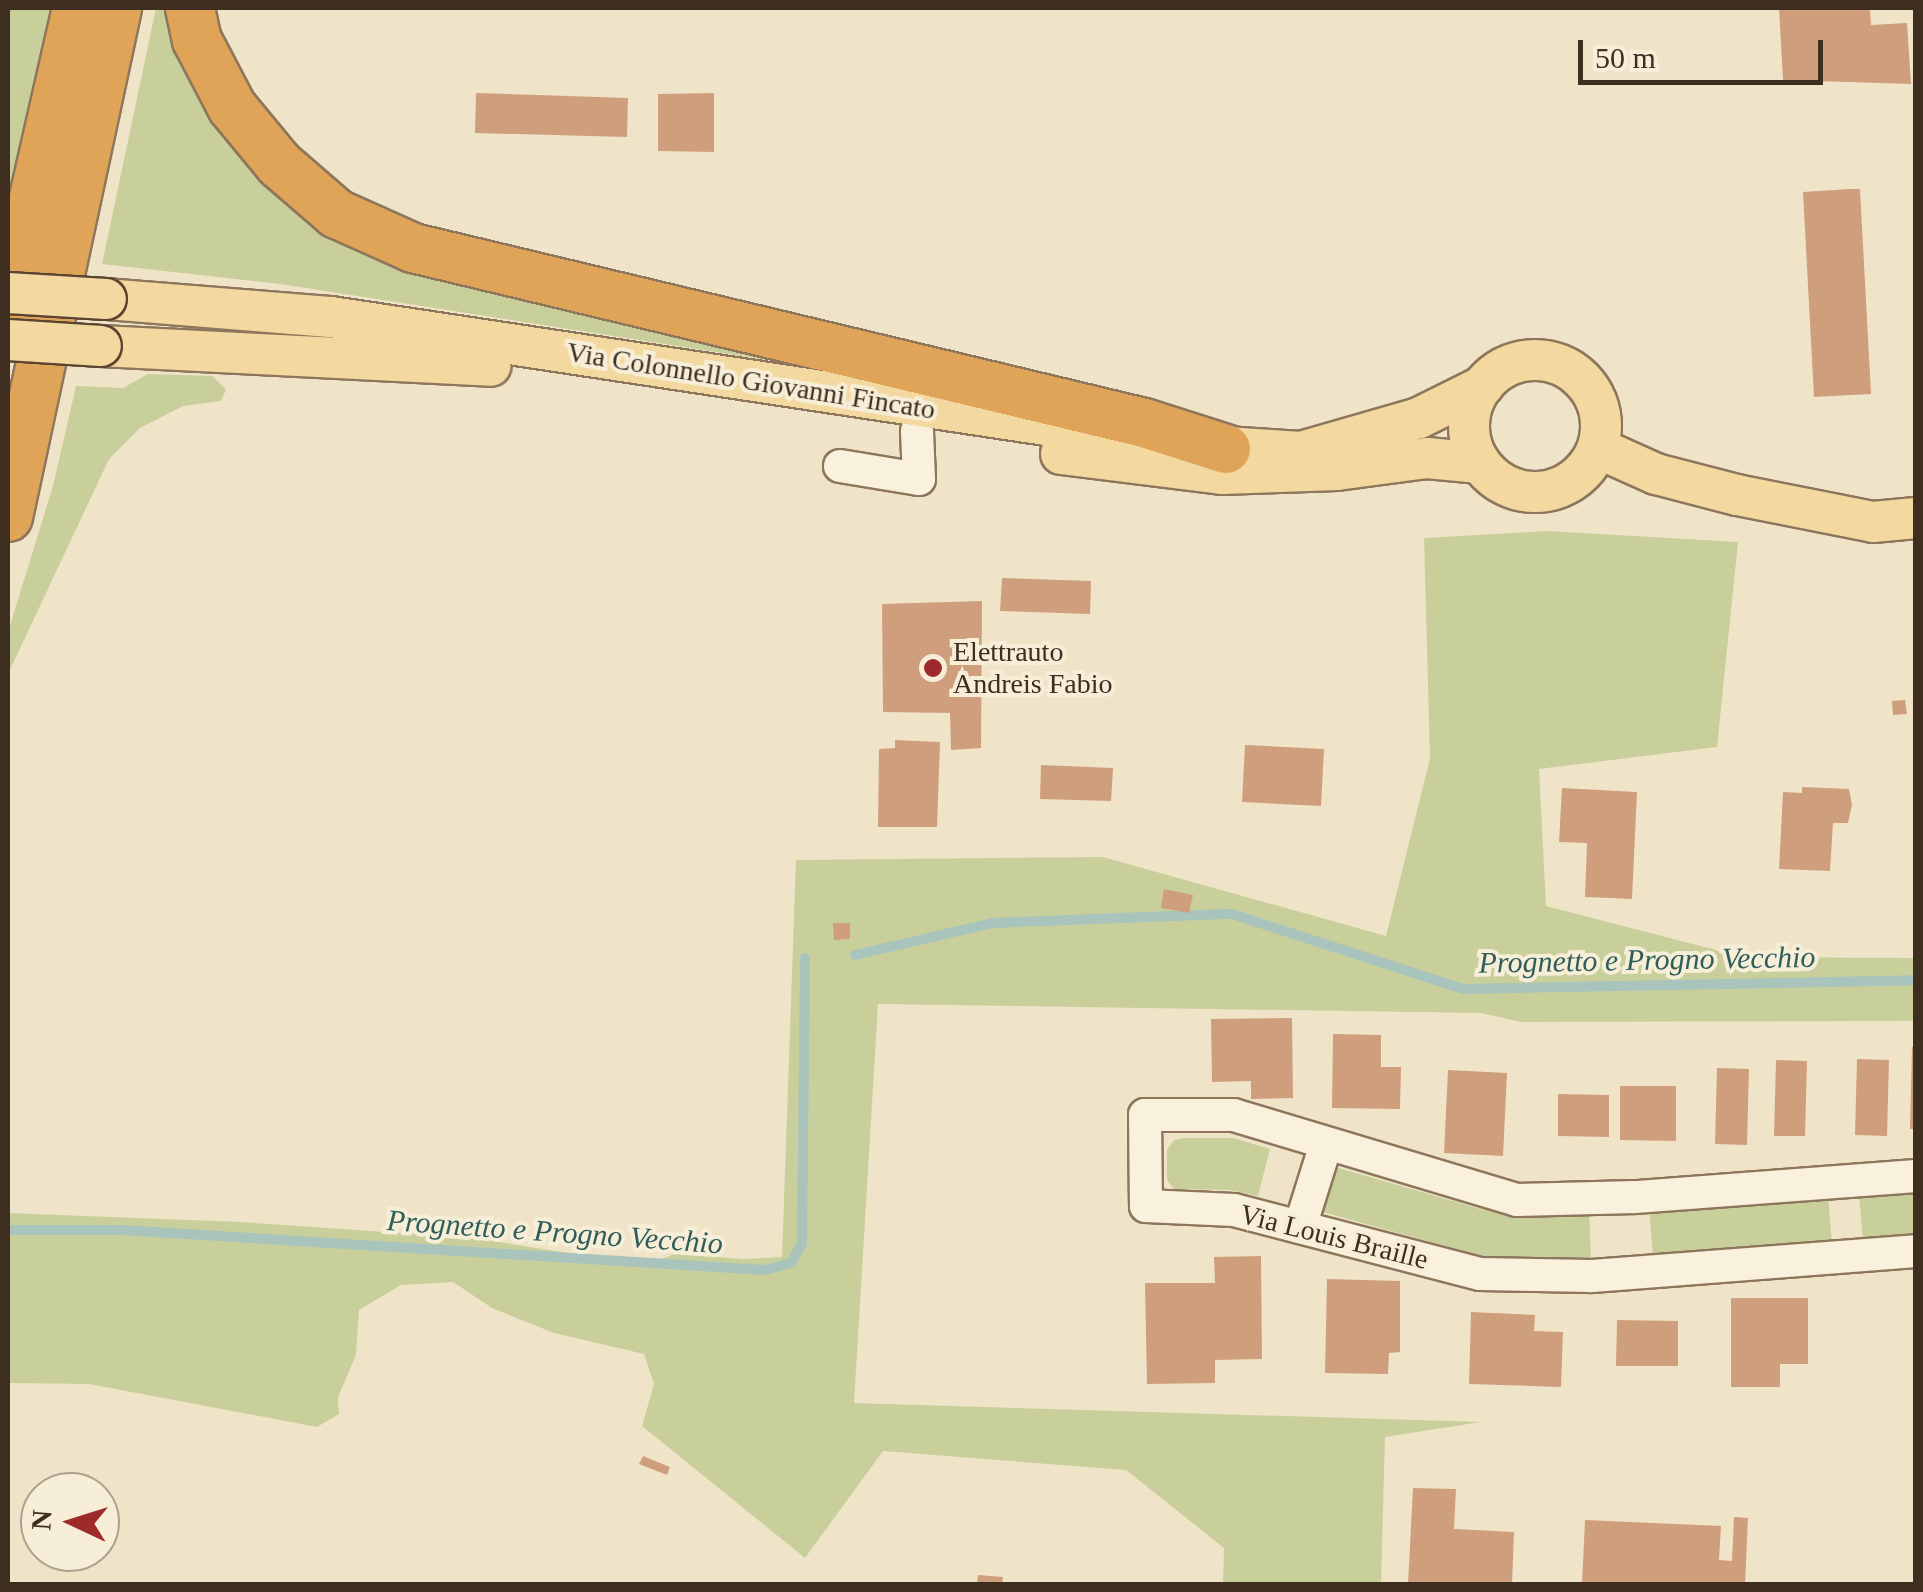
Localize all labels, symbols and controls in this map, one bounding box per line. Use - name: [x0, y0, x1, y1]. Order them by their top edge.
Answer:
- scale bar: [1583, 20, 1828, 82]
- text: 50 m: [1595, 41, 1656, 74]
- street label: Via Colonnello Giovanni Fincato: [564, 335, 938, 427]
- place label: Elettrauto Andreis Fabio: [953, 635, 1112, 701]
- marker: Elettrauto Andreis Fabio: [922, 657, 944, 679]
- water label: Prognetto e Progno Vecchio: [1478, 939, 1816, 981]
- street label: Via Louis Braille: [1236, 1197, 1432, 1277]
- water label: Prognetto e Progno Vecchio: [386, 1202, 724, 1262]
- north arrow: [20, 1472, 120, 1572]
- text: N: [25, 1509, 58, 1531]

